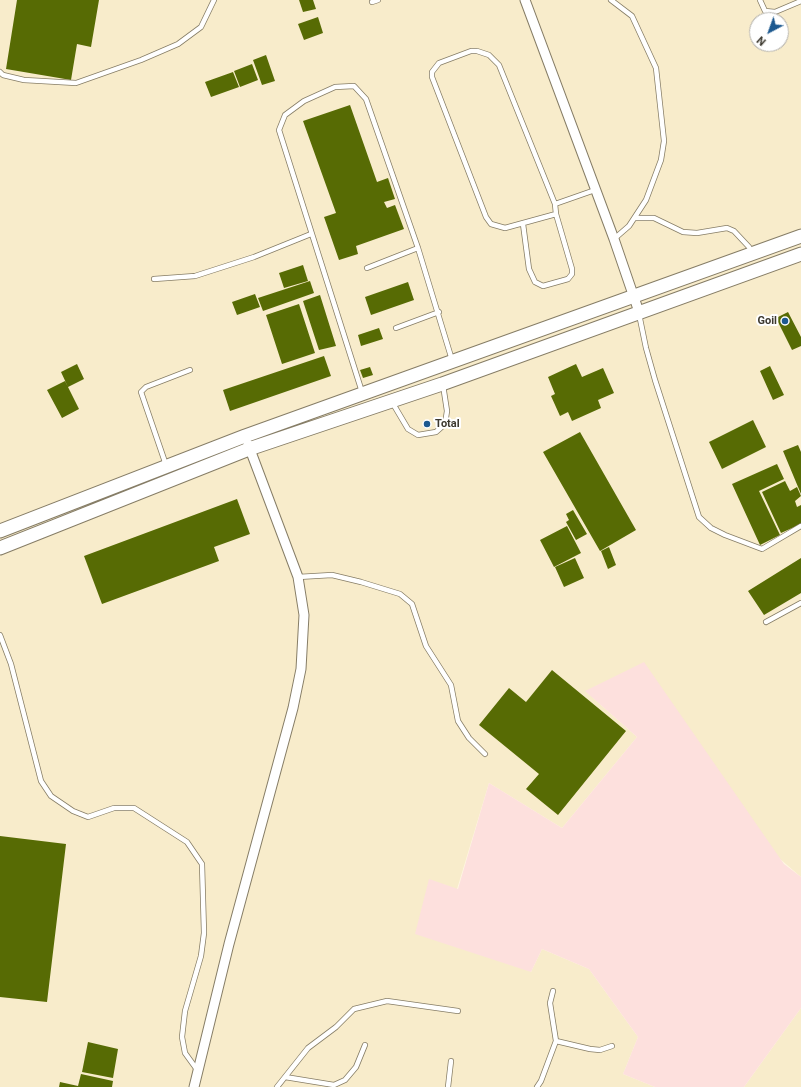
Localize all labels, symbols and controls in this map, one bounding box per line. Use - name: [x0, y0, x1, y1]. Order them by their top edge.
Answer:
- north arrow: [749, 12, 789, 52]
- text: N: [754, 33, 769, 48]
- place label: Goil: [757, 314, 777, 328]
- marker: Goil: [780, 316, 790, 326]
- place label: Total: [435, 417, 460, 431]
- marker: Total: [422, 419, 432, 429]

